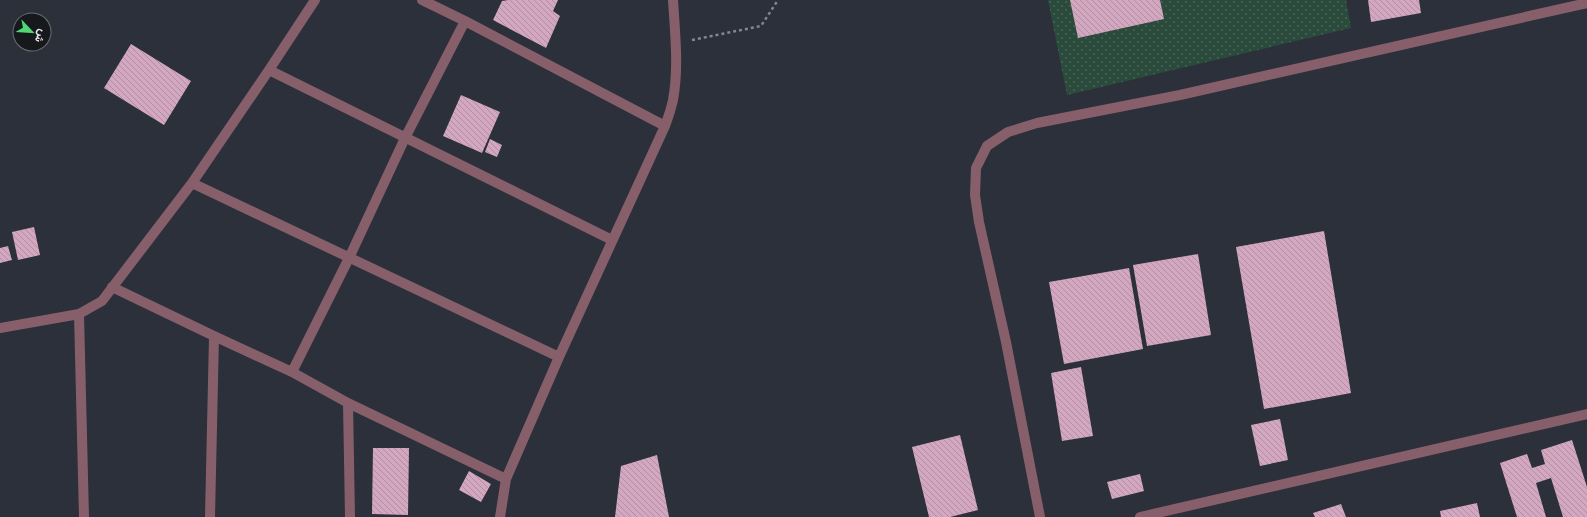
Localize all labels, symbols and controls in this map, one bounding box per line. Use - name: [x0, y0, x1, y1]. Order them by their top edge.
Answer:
- north arrow: [12, 12, 52, 52]
- text: ش: [32, 27, 49, 45]

